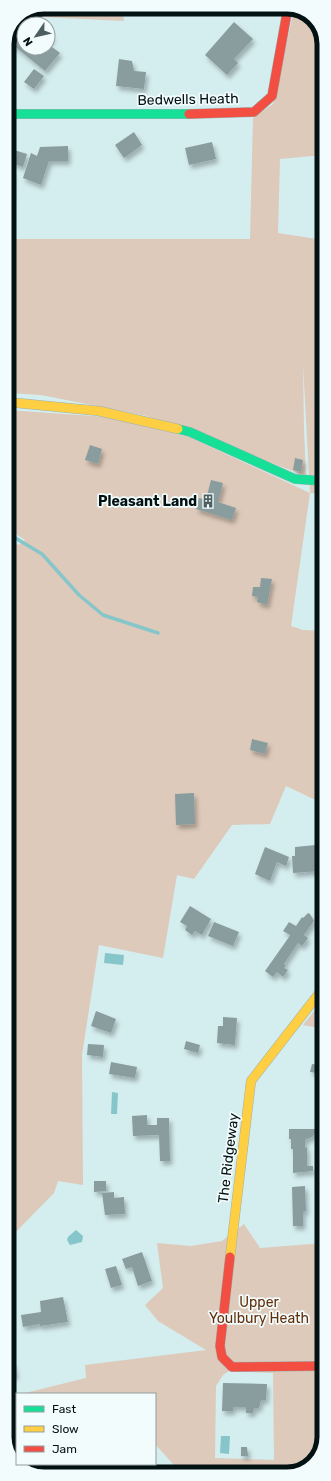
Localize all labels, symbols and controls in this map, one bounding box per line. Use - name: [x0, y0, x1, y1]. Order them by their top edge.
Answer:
- north arrow: [16, 16, 56, 56]
- text: N: [20, 34, 36, 48]
- street label: Bedwells Heath: [137, 90, 239, 109]
- place label: Pleasant Land: [98, 493, 197, 510]
- building icon: Pleasant Land: [200, 493, 216, 509]
- street label: The Ridgeway: [215, 1112, 243, 1204]
- park label: Upper Youlbury Heath: [209, 1294, 309, 1327]
- legend: [16, 1393, 156, 1465]
- text: Fast: [52, 1402, 76, 1416]
- text: Slow: [52, 1422, 79, 1436]
- text: Jam: [52, 1442, 77, 1456]

